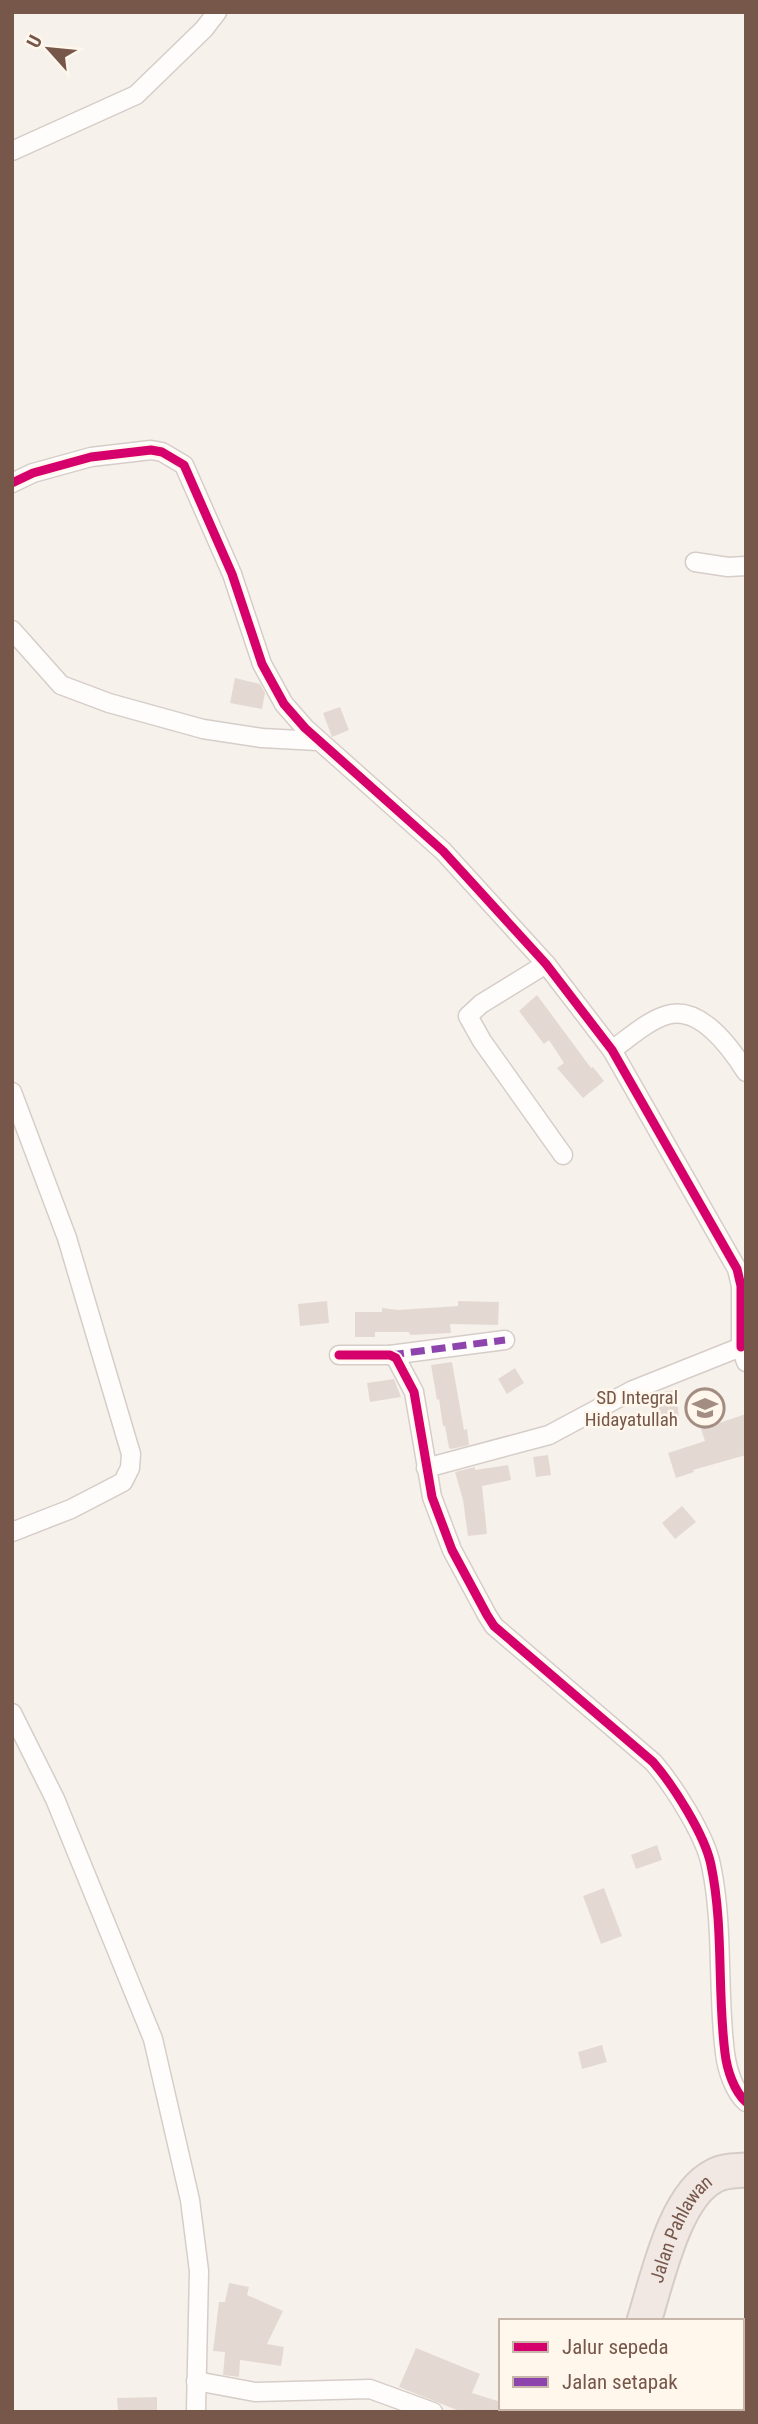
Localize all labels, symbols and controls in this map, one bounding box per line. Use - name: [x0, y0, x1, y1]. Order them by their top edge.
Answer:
- north arrow: [14, 14, 84, 84]
- text: U: [22, 31, 47, 52]
- place label: SD Integral Hidayatullah: [585, 1386, 678, 1431]
- school or university icon: SD Integral Hidayatullah: [684, 1387, 726, 1429]
- street label: Jalan Pahlawan: [644, 2170, 716, 2285]
- legend: [499, 2319, 744, 2410]
- text: Jalur sepeda: [562, 2335, 669, 2359]
- text: Jalan setapak: [562, 2370, 678, 2394]

